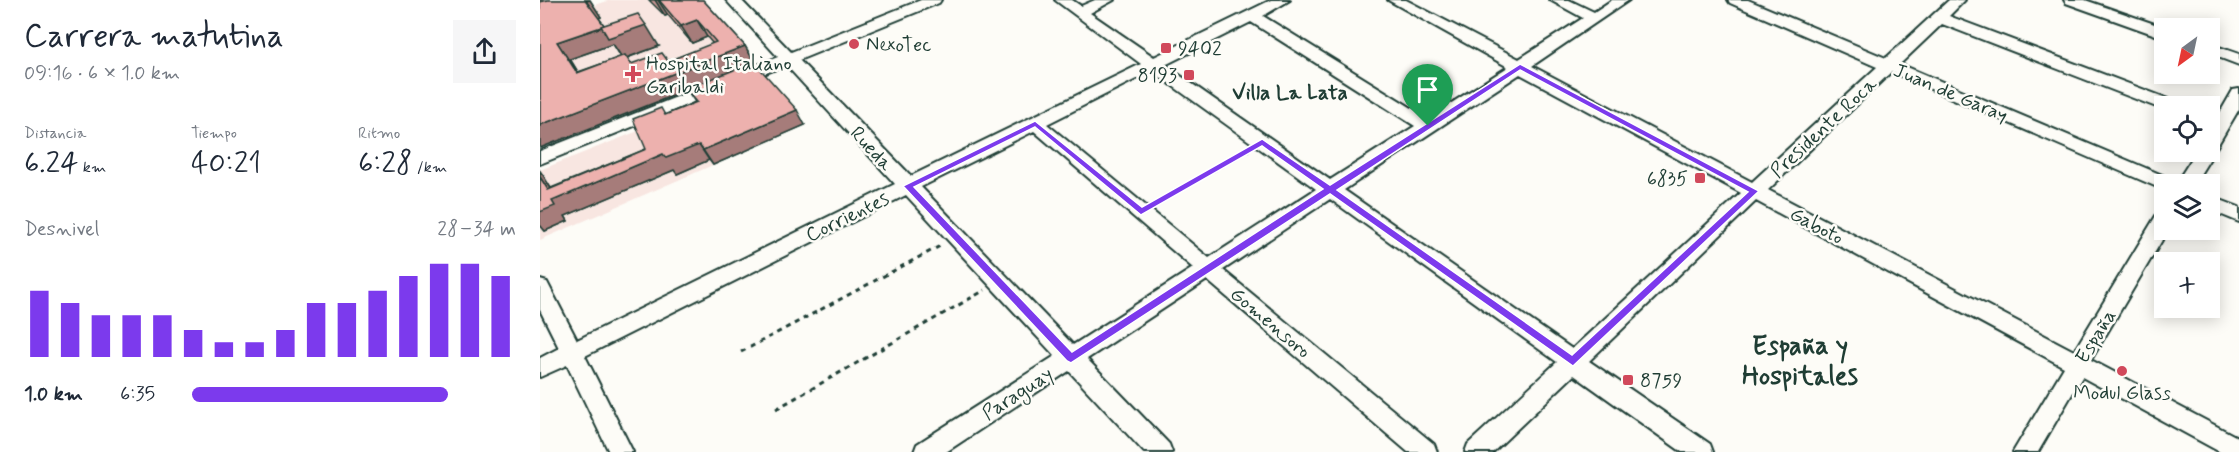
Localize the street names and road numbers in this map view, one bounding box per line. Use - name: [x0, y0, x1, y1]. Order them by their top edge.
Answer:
- street label: Juan de Garay: [1889, 57, 2012, 130]
- street label: Presidente Roca: [1765, 71, 1884, 185]
- street label: Rueda: [843, 121, 899, 178]
- street label: Corrientes: [801, 185, 894, 249]
- street label: Gaboto: [1785, 201, 1848, 252]
- street label: Gomensoro: [1224, 281, 1316, 365]
- street label: España: [2070, 305, 2123, 369]
- street label: Paraguay: [977, 361, 1059, 428]

